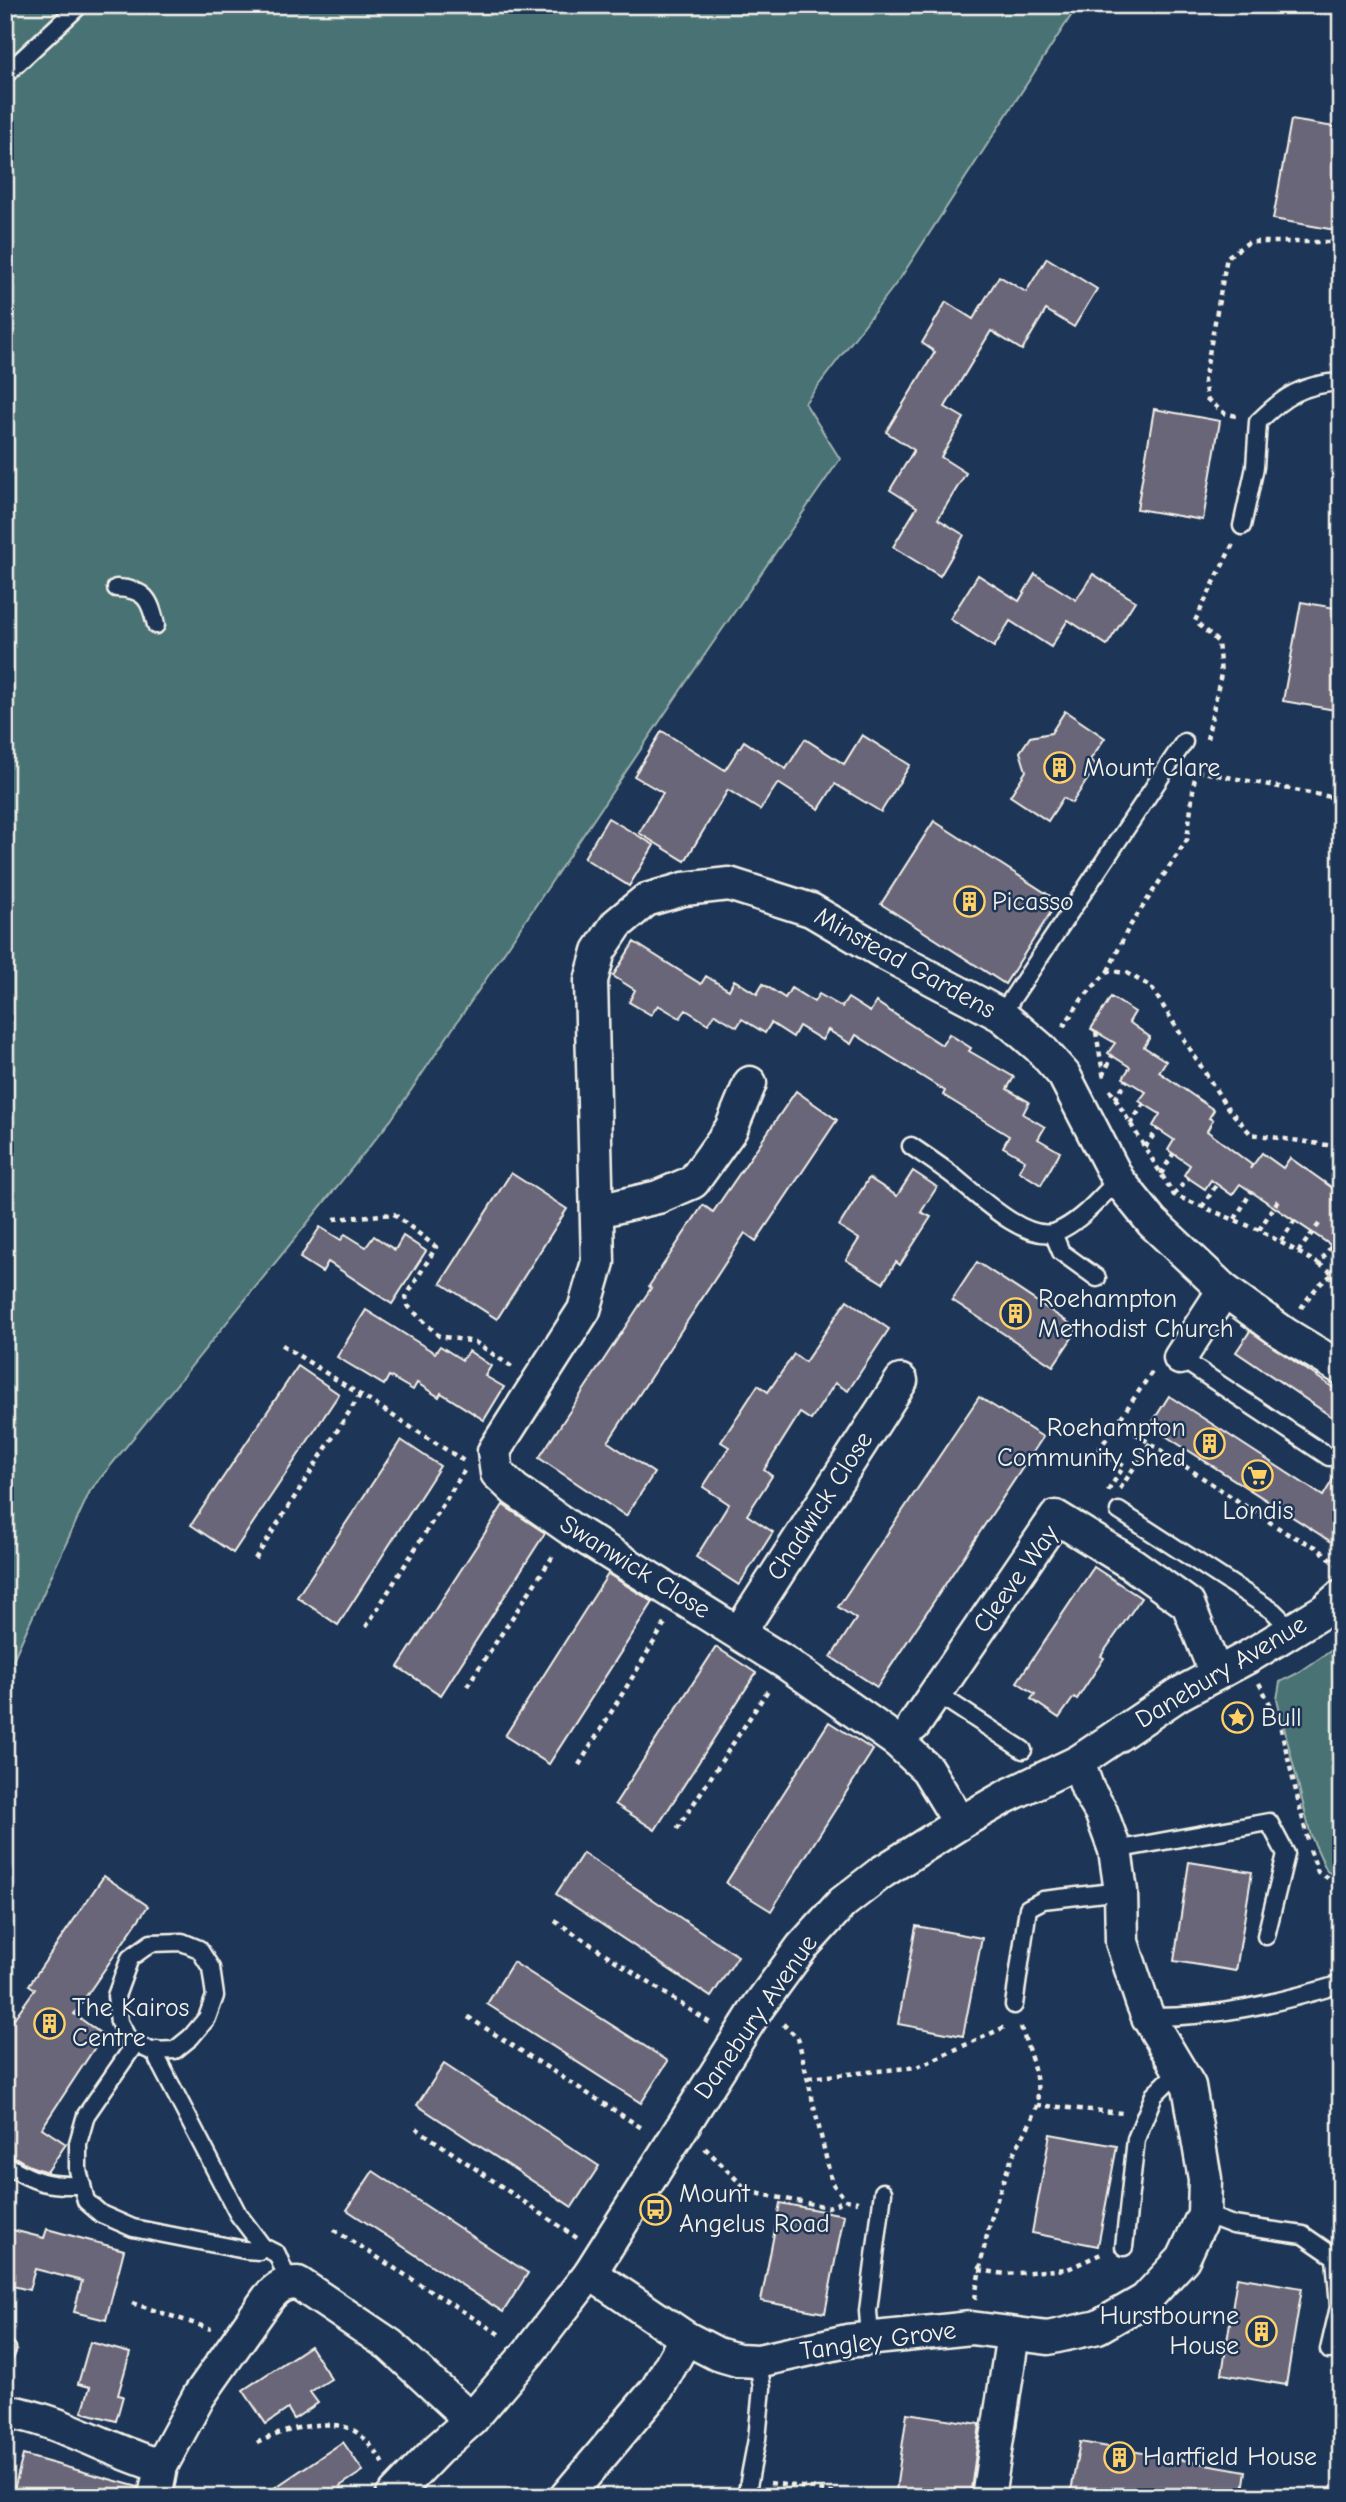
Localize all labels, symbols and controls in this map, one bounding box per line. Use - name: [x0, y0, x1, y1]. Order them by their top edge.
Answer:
- building icon: Mount Clare: [1043, 751, 1077, 785]
- place label: Mount Clare: [1083, 753, 1220, 783]
- building icon: Picasso: [952, 885, 986, 919]
- place label: Picasso: [992, 887, 1074, 917]
- street label: Minstead Gardens: [809, 901, 1001, 1025]
- place label: Roehampton Methodist Church: [1038, 1284, 1234, 1344]
- building icon: Roehampton Methodist Church: [998, 1297, 1032, 1331]
- place label: Roehampton Community Shed: [997, 1413, 1186, 1473]
- street label: Chadwick Close: [761, 1426, 879, 1586]
- building icon: Roehampton Community Shed: [1192, 1426, 1226, 1460]
- supermarket icon: Londis: [1241, 1458, 1275, 1492]
- place label: Londis: [1222, 1496, 1294, 1526]
- street label: Swanwick Close: [554, 1509, 716, 1625]
- street label: Cleeve Way: [967, 1519, 1065, 1639]
- street label: Danebury Avenue: [1130, 1609, 1312, 1735]
- place icon: Bull: [1221, 1701, 1255, 1735]
- place label: Bull: [1261, 1703, 1302, 1733]
- street label: Danebury Avenue: [688, 1929, 824, 2105]
- place label: The Kairos Centre: [72, 1993, 189, 2053]
- building icon: The Kairos Centre: [32, 2006, 66, 2040]
- place label: Mount Angelus Road: [679, 2179, 830, 2239]
- bus stop icon: Mount Angelus Road: [639, 2192, 673, 2226]
- place label: Hurstbourne House: [1100, 2301, 1239, 2361]
- building icon: Hurstbourne House: [1245, 2314, 1279, 2348]
- street label: Tangley Grove: [798, 2315, 958, 2367]
- building icon: Hartfield House: [1103, 2440, 1137, 2474]
- place label: Hartfield House: [1143, 2442, 1317, 2472]

